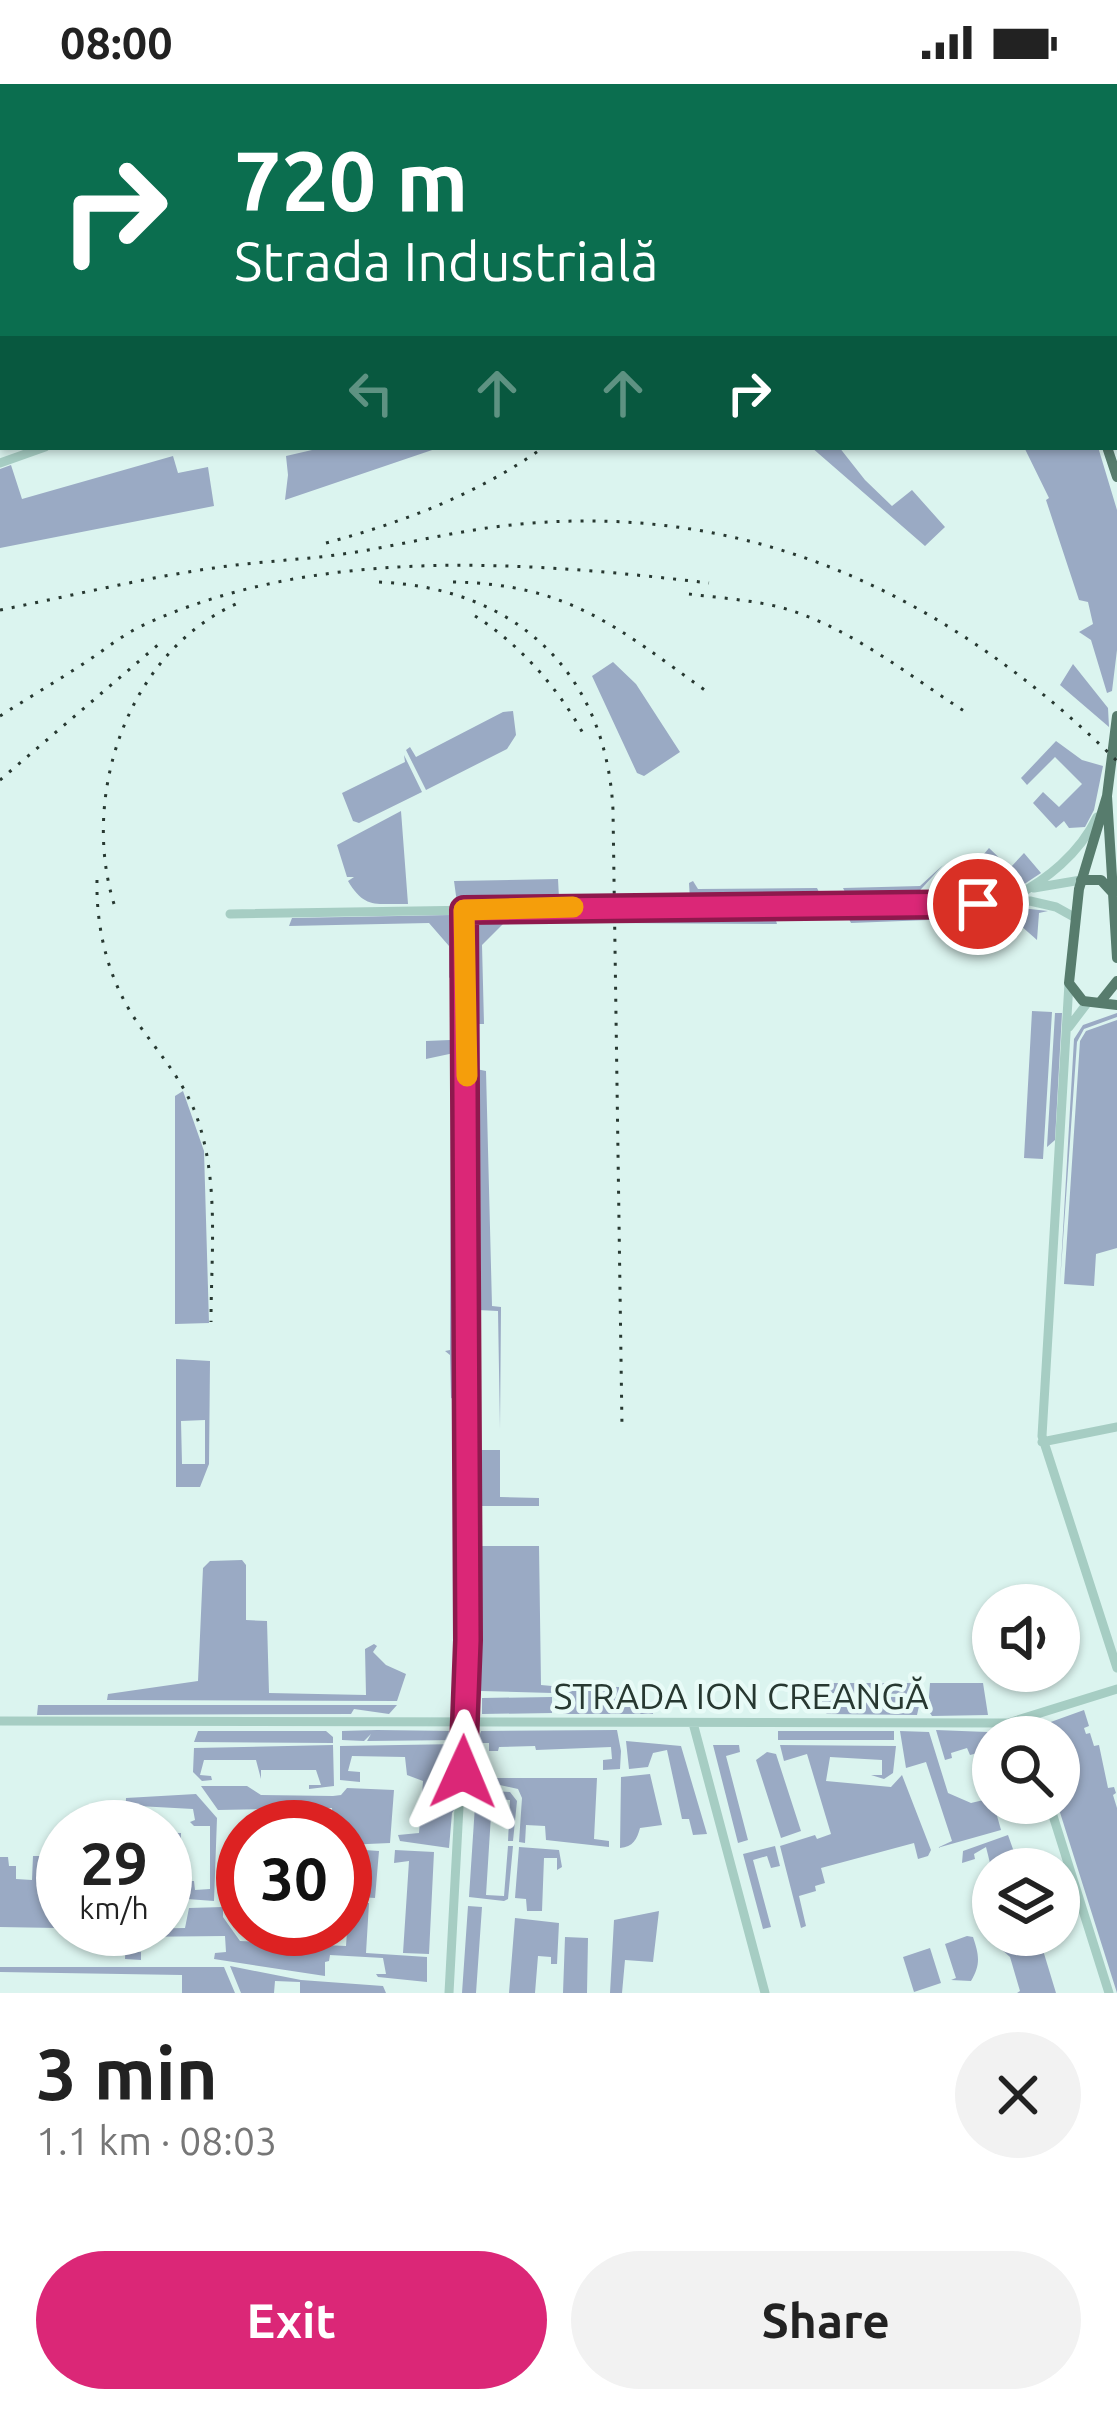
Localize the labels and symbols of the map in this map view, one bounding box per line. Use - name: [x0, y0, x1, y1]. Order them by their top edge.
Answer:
- pin: [927, 853, 1029, 955]
- street label: STRADA ION CREANGĂ: [553, 1675, 929, 1716]
- position arrow: [400, 1709, 526, 1835]
- speed limit sign: 30: [216, 1800, 372, 1956]

